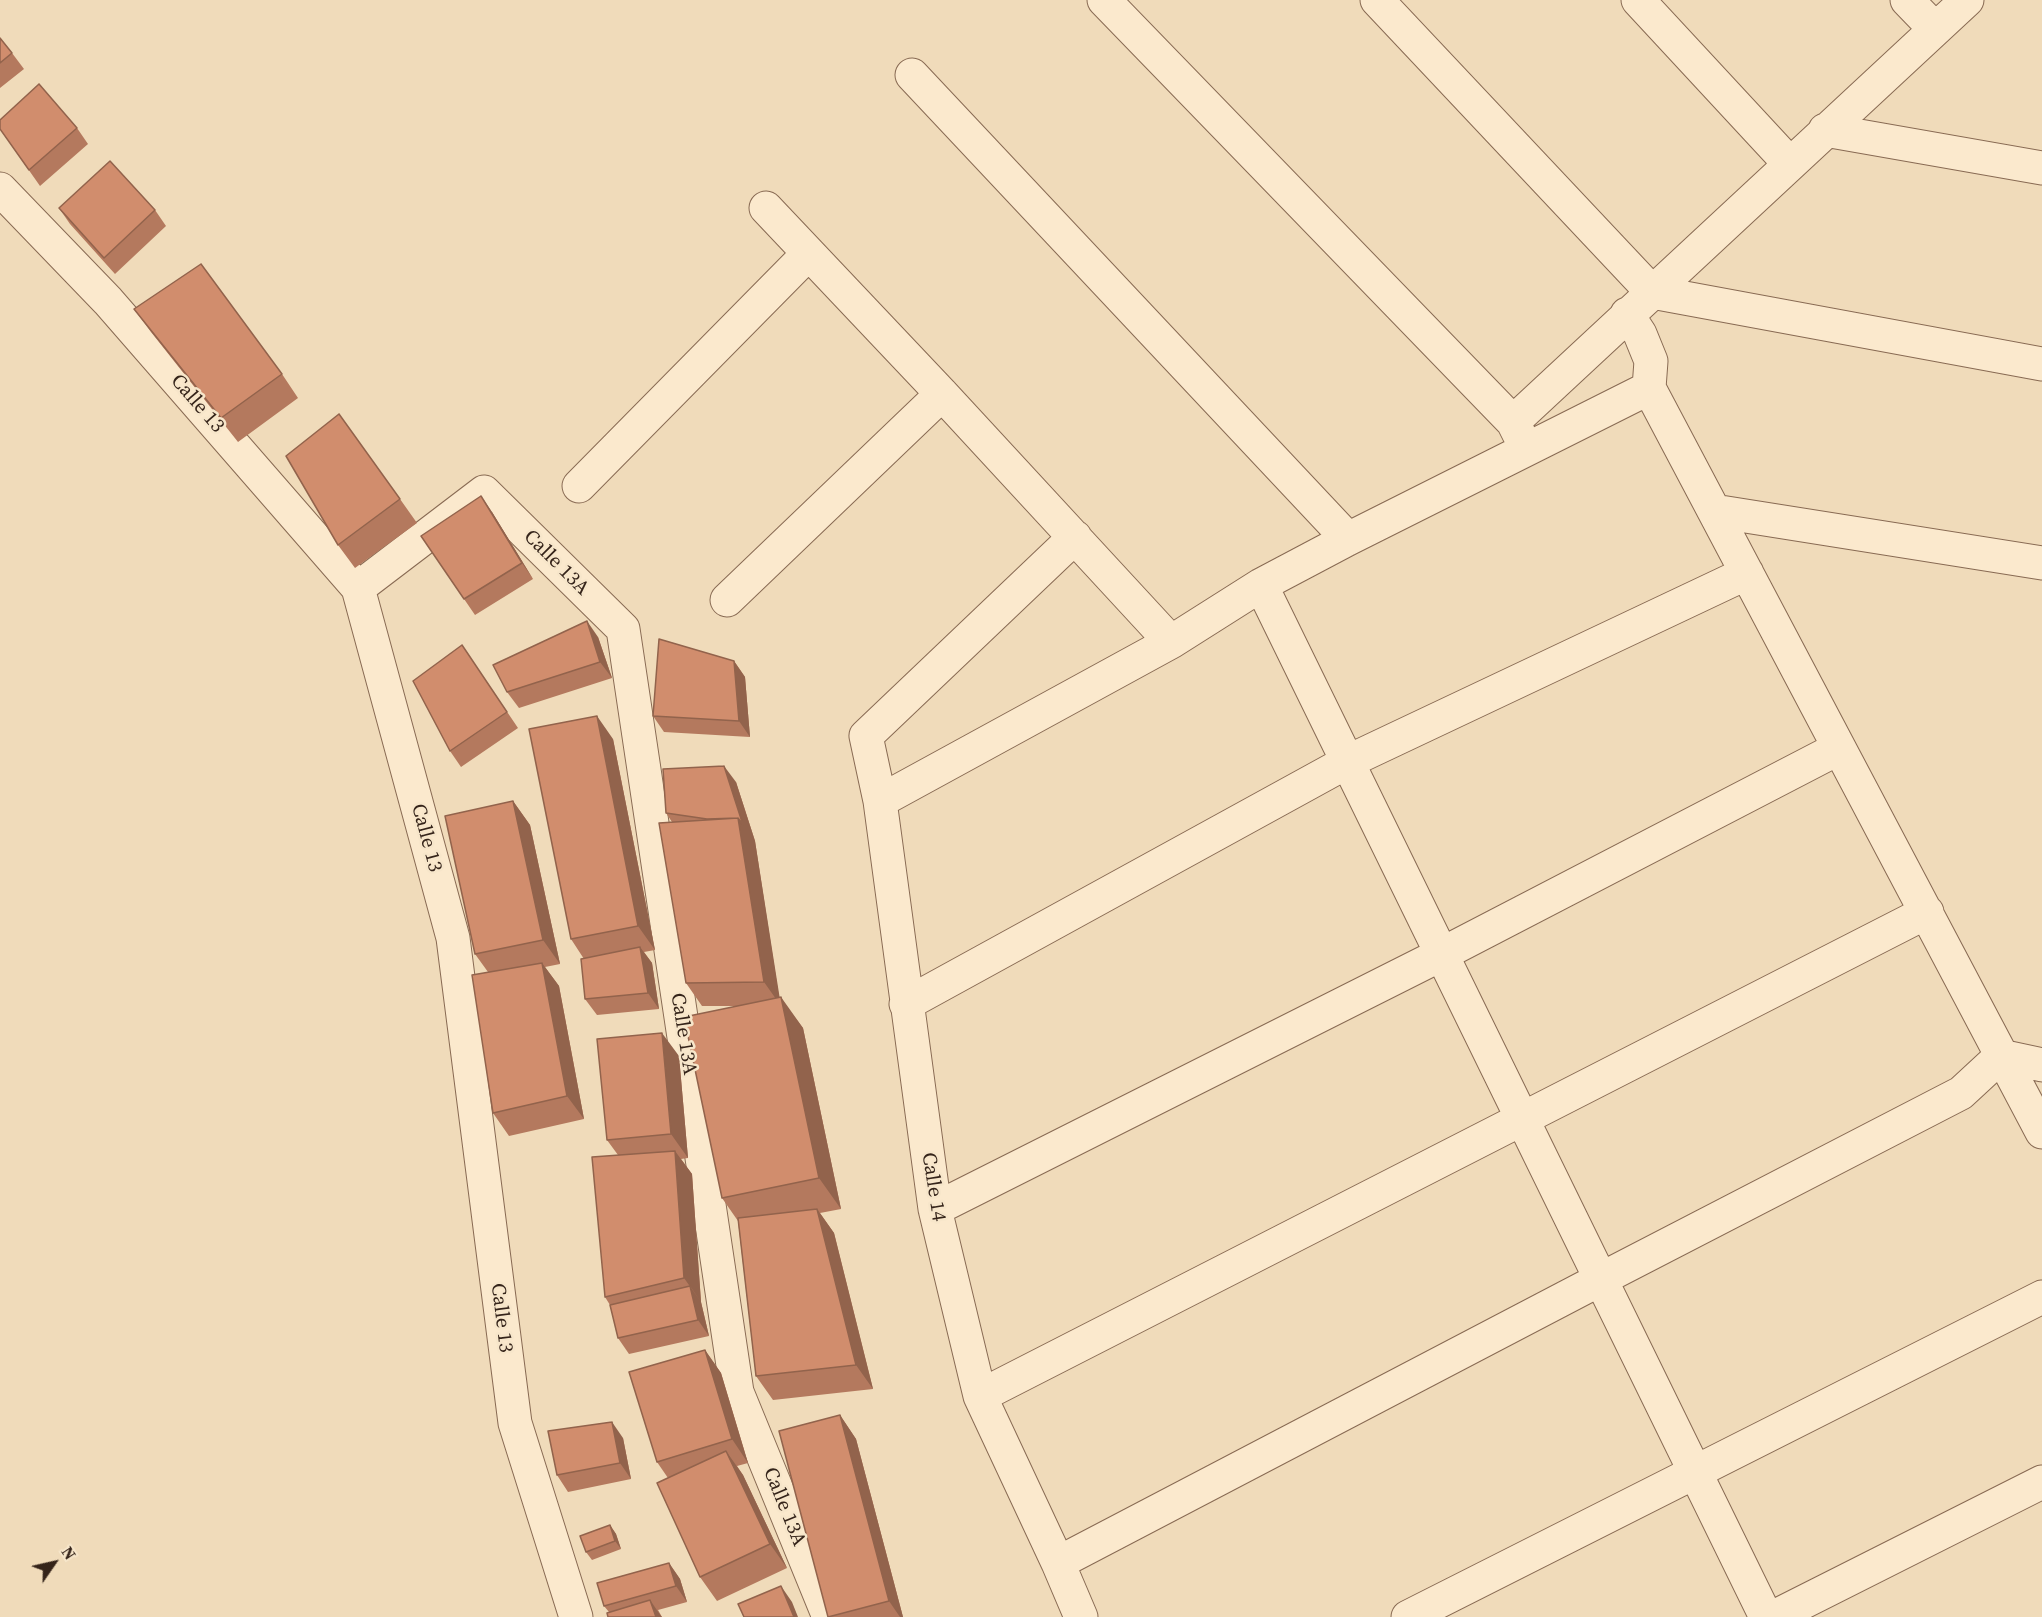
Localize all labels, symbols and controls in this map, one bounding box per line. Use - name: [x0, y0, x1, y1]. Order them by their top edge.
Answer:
- street label: Calle 13: [165, 370, 229, 438]
- street label: Calle 13A: [518, 525, 594, 601]
- street label: Calle 13: [405, 801, 447, 875]
- street label: Calle 13A: [665, 991, 701, 1077]
- street label: Calle 14: [916, 1151, 950, 1223]
- street label: Calle 13: [485, 1282, 517, 1354]
- street label: Calle 13A: [757, 1464, 811, 1550]
- north arrow: [24, 1533, 84, 1593]
- text: N: [57, 1542, 81, 1564]

